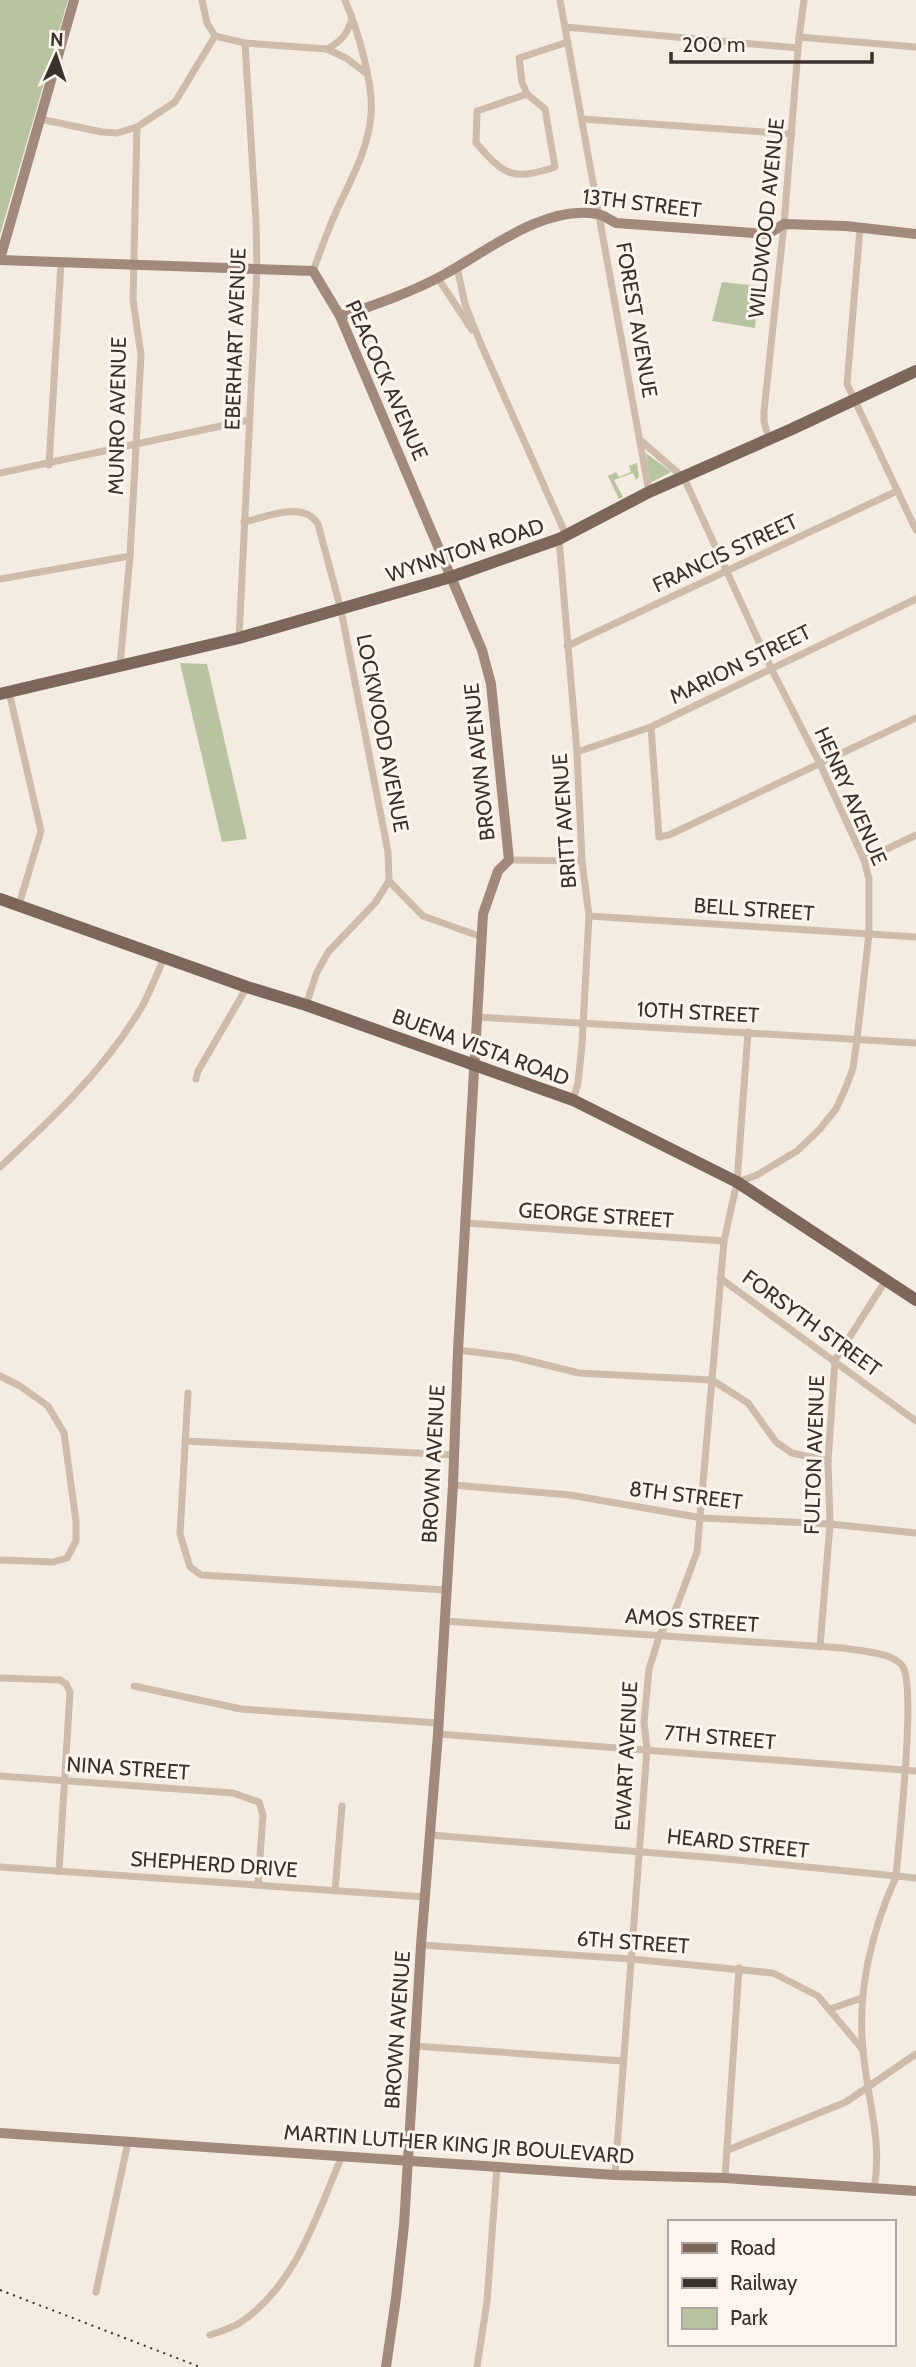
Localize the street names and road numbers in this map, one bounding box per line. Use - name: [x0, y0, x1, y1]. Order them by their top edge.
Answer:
- street label: WILDWOOD AVENUE: [743, 117, 789, 319]
- street label: 13TH STREET: [581, 183, 703, 223]
- street label: FOREST AVENUE: [611, 240, 663, 400]
- street label: EBERHART AVENUE: [219, 247, 251, 431]
- street label: PEACOCK AVENUE: [340, 296, 434, 464]
- street label: MUNRO AVENUE: [103, 337, 131, 495]
- street label: FRANCIS STREET: [648, 508, 802, 598]
- street label: WYNNTON ROAD: [383, 513, 547, 587]
- street label: MARION STREET: [665, 619, 815, 709]
- street label: LOCKWOOD AVENUE: [352, 632, 414, 834]
- street label: BROWN AVENUE: [458, 682, 500, 842]
- street label: HENRY AVENUE: [809, 723, 893, 869]
- street label: BRITT AVENUE: [547, 752, 581, 890]
- street label: BELL STREET: [693, 892, 815, 926]
- street label: 10TH STREET: [636, 996, 760, 1028]
- street label: BUENA VISTA ROAD: [389, 1003, 573, 1091]
- street label: GEORGE STREET: [518, 1197, 674, 1233]
- street label: FORSYTH STREET: [738, 1264, 886, 1382]
- street label: FULTON AVENUE: [799, 1375, 829, 1535]
- street label: BROWN AVENUE: [416, 1384, 450, 1544]
- street label: 8TH STREET: [628, 1476, 744, 1514]
- street label: AMOS STREET: [624, 1603, 760, 1637]
- street label: EWART AVENUE: [610, 1680, 642, 1832]
- street label: 7TH STREET: [663, 1720, 777, 1754]
- street label: NINA STREET: [66, 1751, 190, 1785]
- street label: HEARD STREET: [666, 1823, 810, 1863]
- street label: SHEPHERD DRIVE: [130, 1846, 298, 1882]
- street label: 6TH STREET: [576, 1926, 690, 1958]
- street label: BROWN AVENUE: [379, 1950, 415, 2110]
- street label: MARTIN LUTHER KING JR BOULEVARD: [283, 2119, 635, 2169]

